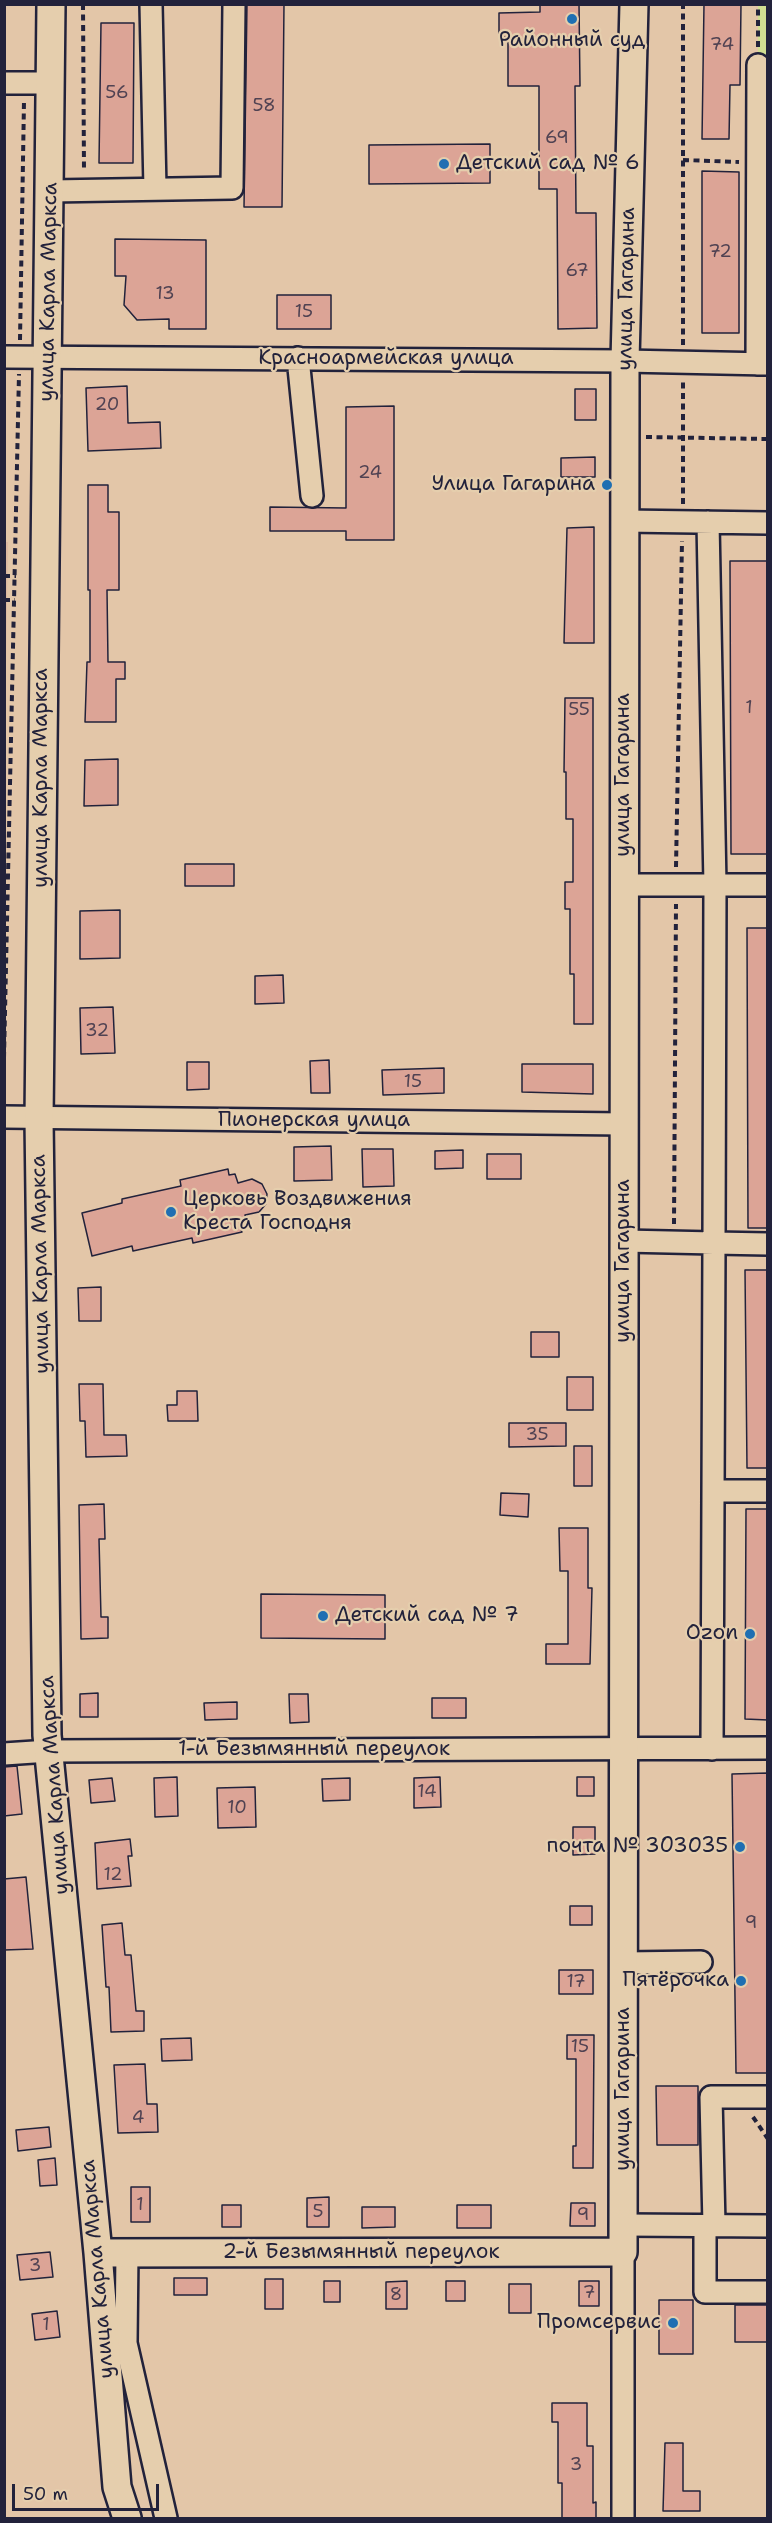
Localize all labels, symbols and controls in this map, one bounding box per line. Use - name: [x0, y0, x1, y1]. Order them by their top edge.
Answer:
- marker: Районный суд: [565, 12, 579, 26]
- place label: Районный суд: [499, 28, 645, 54]
- house number: 74: [710, 34, 734, 56]
- house number: 56: [105, 82, 129, 104]
- house number: 58: [252, 95, 276, 117]
- house number: 69: [545, 127, 569, 149]
- place label: Детский сад № 6: [456, 151, 640, 177]
- marker: Детский сад № 6: [437, 157, 451, 171]
- street label: улица Карла Маркса: [34, 182, 64, 402]
- street label: улица Гагарина: [613, 207, 641, 371]
- house number: 72: [708, 241, 732, 263]
- house number: 67: [565, 260, 589, 282]
- house number: 13: [155, 283, 175, 305]
- house number: 15: [295, 301, 313, 323]
- street label: Красноармейская улица: [258, 346, 514, 372]
- house number: 20: [95, 394, 119, 416]
- house number: 24: [358, 462, 382, 484]
- place label: Улица Гагарина: [431, 472, 595, 498]
- marker: Улица Гагарина: [600, 478, 614, 492]
- street label: улица Карла Маркса: [29, 668, 55, 888]
- street label: улица Гагарина: [611, 693, 637, 857]
- house number: 1: [745, 697, 753, 719]
- house number: 55: [568, 699, 590, 721]
- house number: 32: [85, 1020, 109, 1042]
- house number: 15: [404, 1071, 422, 1093]
- street label: Пионерская улица: [218, 1108, 410, 1134]
- street label: улица Карла Маркса: [26, 1154, 56, 1374]
- street label: улица Гагарина: [611, 1179, 637, 1343]
- place label: Церковь Воздвижения Креста Господня: [183, 1187, 412, 1237]
- marker: Церковь Воздвижения Креста Господня: [164, 1205, 178, 1219]
- house number: 35: [525, 1424, 549, 1446]
- place label: Детский сад № 7: [335, 1603, 519, 1629]
- marker: Детский сад № 7: [316, 1609, 330, 1623]
- place label: Ozon: [686, 1621, 738, 1647]
- marker: Ozon: [743, 1627, 757, 1641]
- street label: улица Карла Маркса: [35, 1675, 75, 1895]
- street label: 1-й Безымянный переулок: [178, 1737, 450, 1763]
- house number: 14: [417, 1781, 437, 1803]
- house number: 10: [227, 1797, 247, 1819]
- place label: почта № 303035: [547, 1834, 728, 1860]
- marker: почта № 303035: [733, 1840, 747, 1854]
- house number: 12: [103, 1864, 123, 1886]
- house number: 9: [745, 1912, 757, 1934]
- place label: Пятёрочка: [623, 1968, 729, 1994]
- house number: 17: [566, 1971, 586, 1993]
- marker: Пятёрочка: [734, 1974, 748, 1988]
- street label: улица Гагарина: [611, 2007, 637, 2171]
- house number: 15: [571, 2036, 589, 2058]
- house number: 4: [132, 2107, 144, 2129]
- street label: улица Карла Маркса: [76, 2159, 120, 2379]
- house number: 1: [136, 2194, 144, 2216]
- house number: 5: [312, 2201, 324, 2223]
- house number: 9: [577, 2204, 589, 2226]
- street label: 2-й Безымянный переулок: [222, 2240, 500, 2266]
- house number: 3: [29, 2255, 41, 2277]
- house number: 7: [583, 2282, 595, 2304]
- house number: 8: [390, 2284, 402, 2306]
- place label: Промсервис: [537, 2310, 661, 2336]
- house number: 1: [42, 2314, 50, 2336]
- marker: Промсервис: [666, 2316, 680, 2330]
- house number: 3: [570, 2454, 582, 2476]
- scale bar: [15, 2472, 162, 2510]
- text: 50 m: [23, 2482, 68, 2506]

